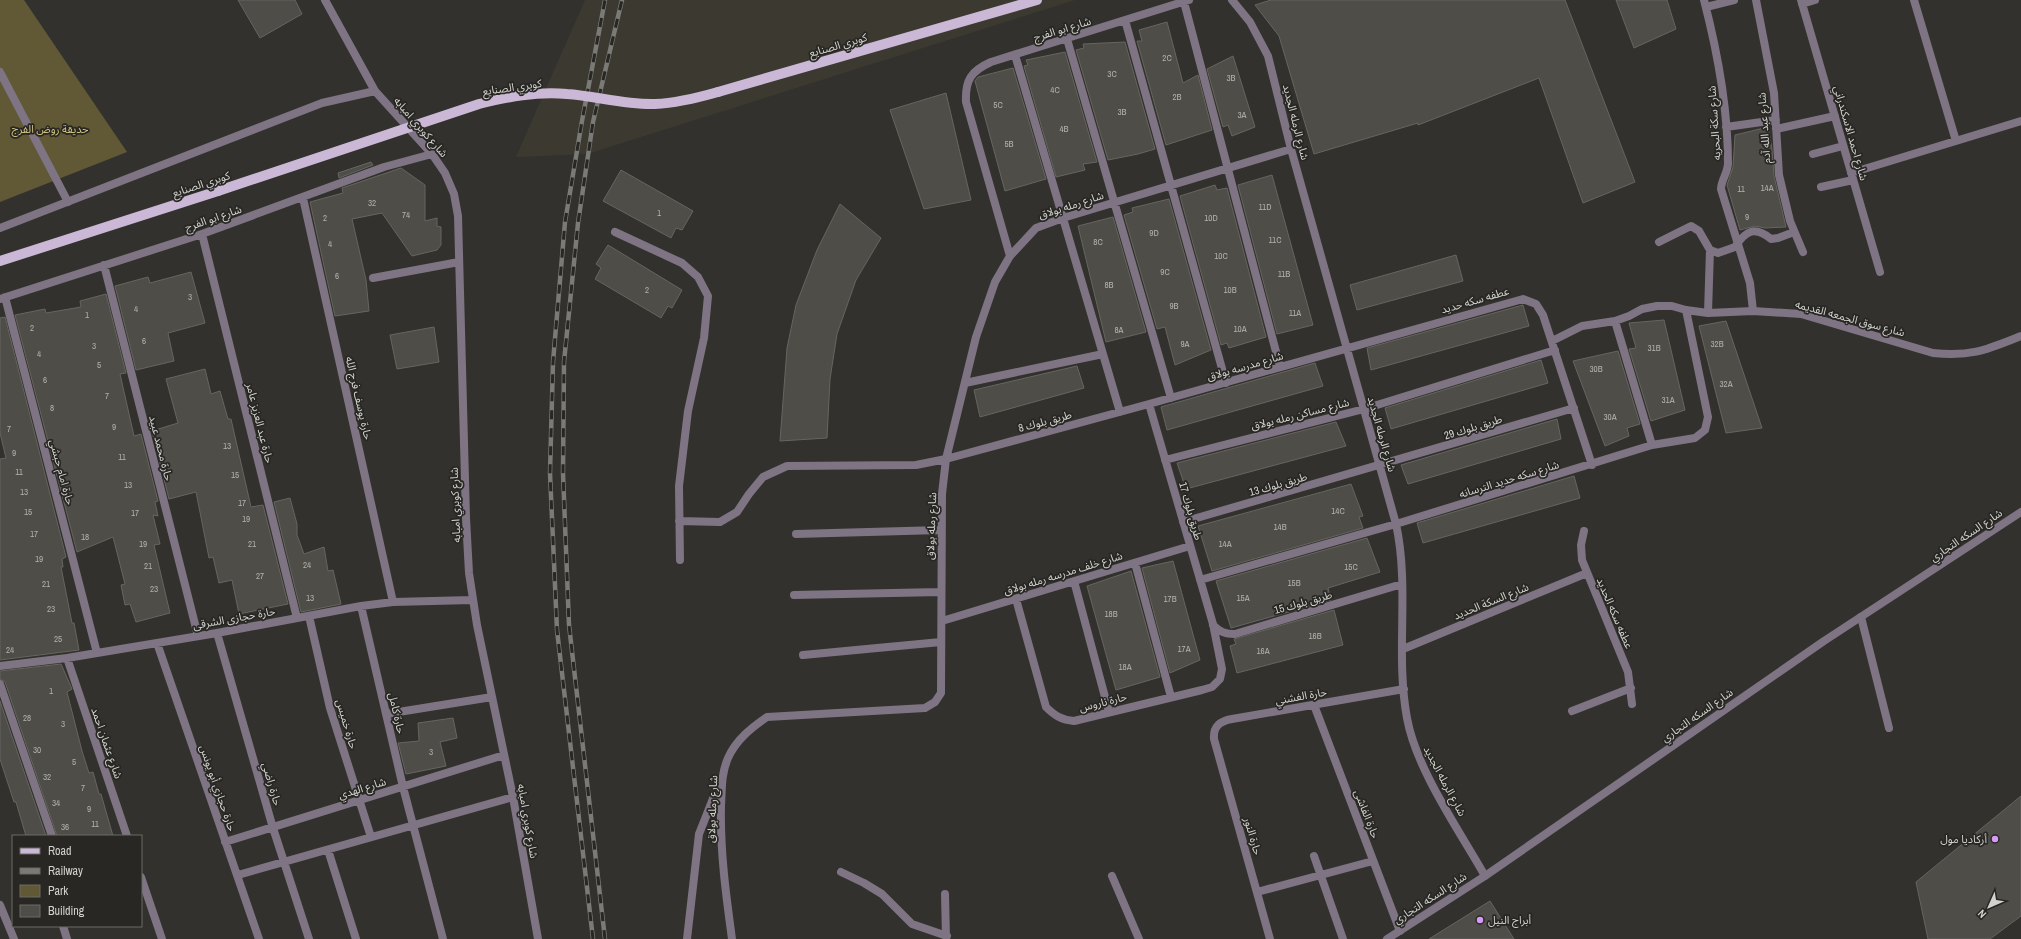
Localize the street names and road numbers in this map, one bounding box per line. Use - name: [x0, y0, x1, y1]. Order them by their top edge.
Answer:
- street label: شارع ابو الفرج: [1031, 13, 1093, 45]
- street label: كوبري الصنايع: [807, 30, 870, 62]
- street label: كوبري الصنايع: [481, 76, 543, 101]
- street label: شارع الرمله الجديد: [1279, 83, 1312, 162]
- street label: شارع احمد الاسكندراني: [1828, 84, 1871, 183]
- street label: شارع سكة البحريه: [1704, 85, 1725, 161]
- street label: شارع عبد الله آدم: [1755, 91, 1774, 164]
- street label: شارع كوبري امبابه: [389, 94, 451, 162]
- street label: كوبري الصنايع: [170, 168, 233, 202]
- street label: شارع رمله بولاق: [1037, 188, 1106, 223]
- street label: شارع ابو الفرج: [183, 202, 244, 235]
- street label: عطفه سكه حديد: [1439, 283, 1511, 316]
- street label: شارع سوق الجمعه القديمه: [1793, 297, 1907, 340]
- street label: شارع مدرسه بولاق: [1205, 348, 1285, 385]
- street label: حارة يوسف فرج الله: [342, 355, 375, 442]
- street label: حارة عبد العزيز عامر: [243, 380, 277, 465]
- street label: شارع مساكن رمله بولاق: [1249, 395, 1351, 434]
- street label: شارع الرمله الجديد: [1364, 395, 1400, 474]
- street label: طريق بلوك 8: [1017, 407, 1073, 435]
- street label: طريق بلوك 29: [1442, 412, 1504, 442]
- street label: حارة محمد عبيد: [146, 414, 176, 483]
- street label: حارة امام حبشي: [44, 438, 78, 508]
- street label: شارع سكه حديد الترسانه: [1457, 457, 1561, 502]
- street label: شارع كوبري امبابه: [447, 467, 466, 543]
- street label: طريق بلوك 13: [1247, 469, 1309, 499]
- street label: طريق بلوك 17: [1176, 480, 1206, 542]
- street label: شارع رمله بولاق: [923, 492, 940, 560]
- street label: شارع السكه التجاري: [1927, 505, 2007, 567]
- street label: شارع خلف مدرسه رمله بولاق: [1002, 548, 1125, 599]
- street label: عطفه سكه الحديد: [1594, 575, 1637, 651]
- street label: شارع السكة الحديد: [1451, 579, 1531, 623]
- street label: طريق بلوك 15: [1272, 587, 1334, 617]
- street label: حارة حجازى الشرقى: [192, 604, 277, 632]
- street label: حارة الفشني: [1274, 684, 1329, 710]
- street label: شارع السكه التجاري: [1658, 685, 1737, 747]
- street label: حارة ناروس: [1078, 689, 1129, 715]
- street label: حارة كامل: [385, 691, 409, 735]
- street label: حارة خميس: [333, 697, 361, 751]
- street label: شارع عثمان احمد: [87, 706, 126, 781]
- street label: حارة حجازي أبو يونس: [194, 743, 240, 834]
- street label: شارع الرمله الجديد: [1420, 743, 1470, 819]
- street label: حارة راضي: [257, 761, 285, 809]
- street label: شارع الهدي: [336, 774, 389, 804]
- street label: شارع رمله بولاق: [704, 775, 721, 843]
- street label: شارع كوبري امبابه: [512, 783, 542, 860]
- street label: حارة الفاشى: [1351, 788, 1383, 841]
- street label: حارة النور: [1241, 814, 1265, 857]
- street label: شارع السكه التجاري: [1391, 869, 1471, 929]

